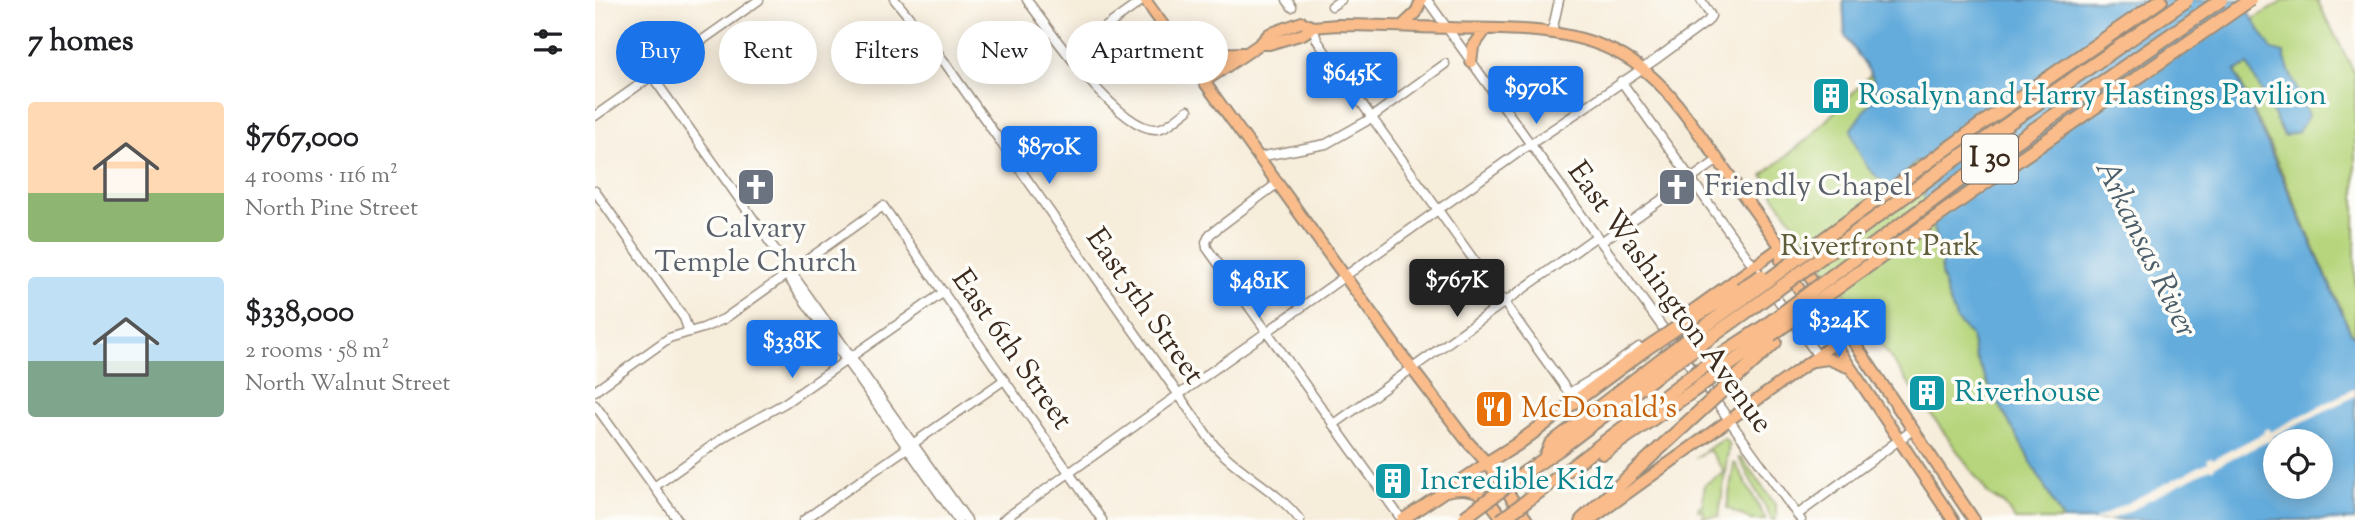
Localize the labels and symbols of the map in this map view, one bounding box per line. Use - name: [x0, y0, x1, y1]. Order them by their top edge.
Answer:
- pin: $645K: [1303, 52, 1401, 112]
- pin: $970K: [1487, 66, 1585, 126]
- building icon: Rosalyn and Harry Hastings Pavilion: [1810, 75, 1852, 117]
- place label: Rosalyn and Harry Hastings Pavilion: [1858, 75, 2327, 118]
- pin: $870K: [1000, 127, 1098, 186]
- road number: I 30: [1962, 134, 2018, 184]
- water label: Arkansas River: [2082, 152, 2208, 346]
- street label: East Washington Avenue: [1556, 153, 1782, 443]
- church icon: Calvary Temple Church: [735, 166, 777, 208]
- church icon: Friendly Chapel: [1656, 166, 1698, 208]
- place label: Friendly Chapel: [1704, 166, 1912, 209]
- place label: Calvary Temple Church: [655, 208, 858, 285]
- street label: East 5th Street: [1074, 220, 1214, 394]
- park label: Riverfront Park: [1780, 226, 1980, 269]
- pin: $481K: [1210, 260, 1308, 320]
- pin: $767K: [1408, 260, 1506, 319]
- street label: East 6th Street: [940, 261, 1082, 439]
- pin: $324K: [1790, 300, 1888, 359]
- pin: $338K: [743, 320, 841, 380]
- building icon: Riverhouse: [1906, 372, 1948, 414]
- place label: Riverhouse: [1954, 372, 2101, 415]
- restaurant icon: McDonald's: [1473, 388, 1515, 430]
- place label: McDonald's: [1521, 388, 1677, 431]
- building icon: Incredible Kidz: [1372, 460, 1414, 502]
- place label: Incredible Kidz: [1420, 460, 1614, 503]

